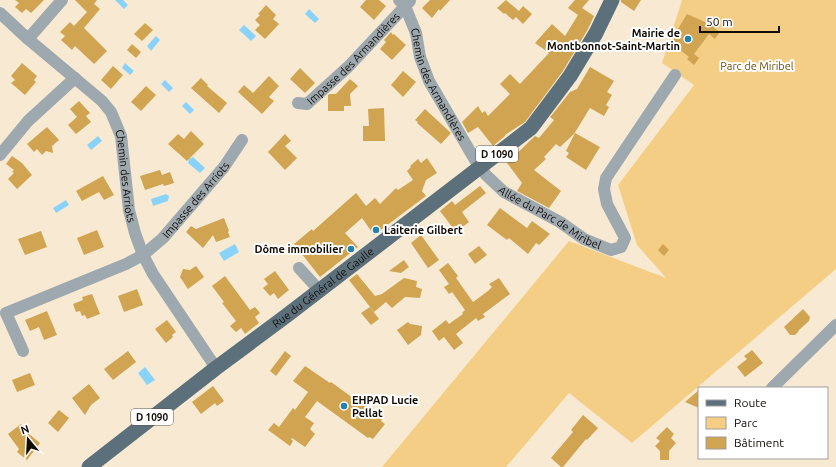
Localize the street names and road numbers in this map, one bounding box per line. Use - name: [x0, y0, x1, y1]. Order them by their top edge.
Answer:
- street label: Impasse des Armandières: [305, 10, 402, 107]
- street label: Chemin des Armandières: [409, 26, 468, 143]
- street label: Chemin des Arriots: [113, 127, 138, 224]
- road number: D 1090: [476, 146, 518, 162]
- street label: Impasse des Arriots: [160, 160, 232, 240]
- street label: Allée du Parc de Miribel: [496, 184, 603, 251]
- street label: Rue du Général de Gaulle: [270, 245, 376, 330]
- road number: D 1090: [131, 409, 173, 425]

